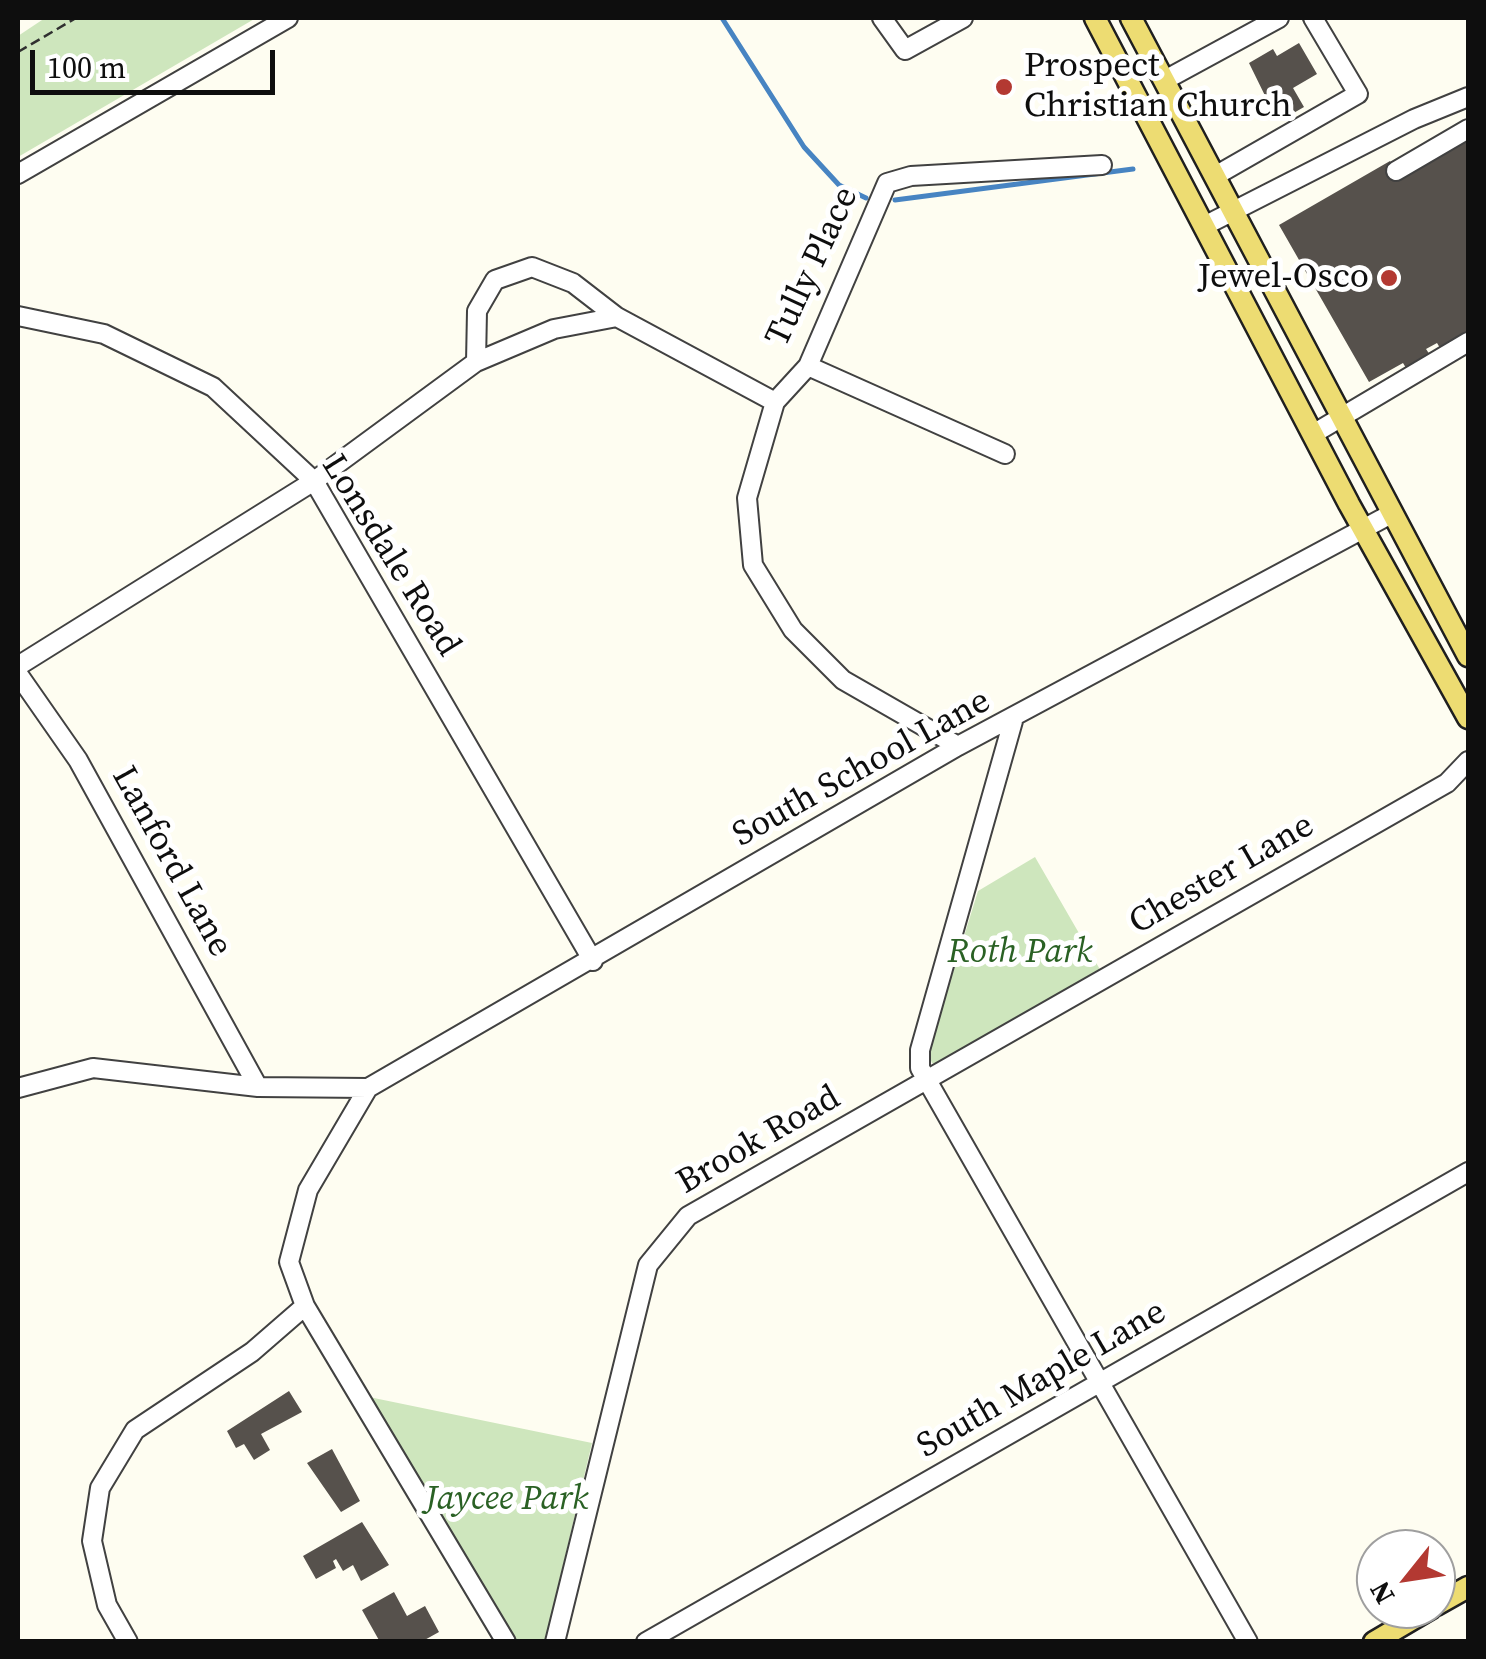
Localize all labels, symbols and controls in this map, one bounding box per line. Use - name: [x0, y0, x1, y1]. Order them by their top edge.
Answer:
- scale bar: [35, 30, 280, 92]
- place label: Prospect Christian Church: [1024, 46, 1292, 128]
- text: 100 m: [47, 47, 126, 88]
- marker: Prospect Christian Church: [993, 76, 1015, 98]
- street label: Tully Place: [758, 181, 868, 353]
- place label: Jewel-Osco: [1198, 257, 1369, 299]
- marker: Jewel-Osco: [1378, 267, 1400, 289]
- street label: Lonsdale Road: [311, 448, 469, 664]
- street label: South School Lane: [726, 681, 998, 857]
- street label: Lanford Lane: [102, 760, 240, 964]
- street label: Chester Lane: [1122, 805, 1322, 945]
- park label: Roth Park: [947, 932, 1093, 974]
- street label: Brook Road: [670, 1078, 848, 1204]
- street label: South Maple Lane: [910, 1292, 1174, 1468]
- park label: Jaycee Park: [425, 1479, 589, 1521]
- north arrow: [1356, 1529, 1456, 1629]
- text: N: [1360, 1575, 1403, 1611]

